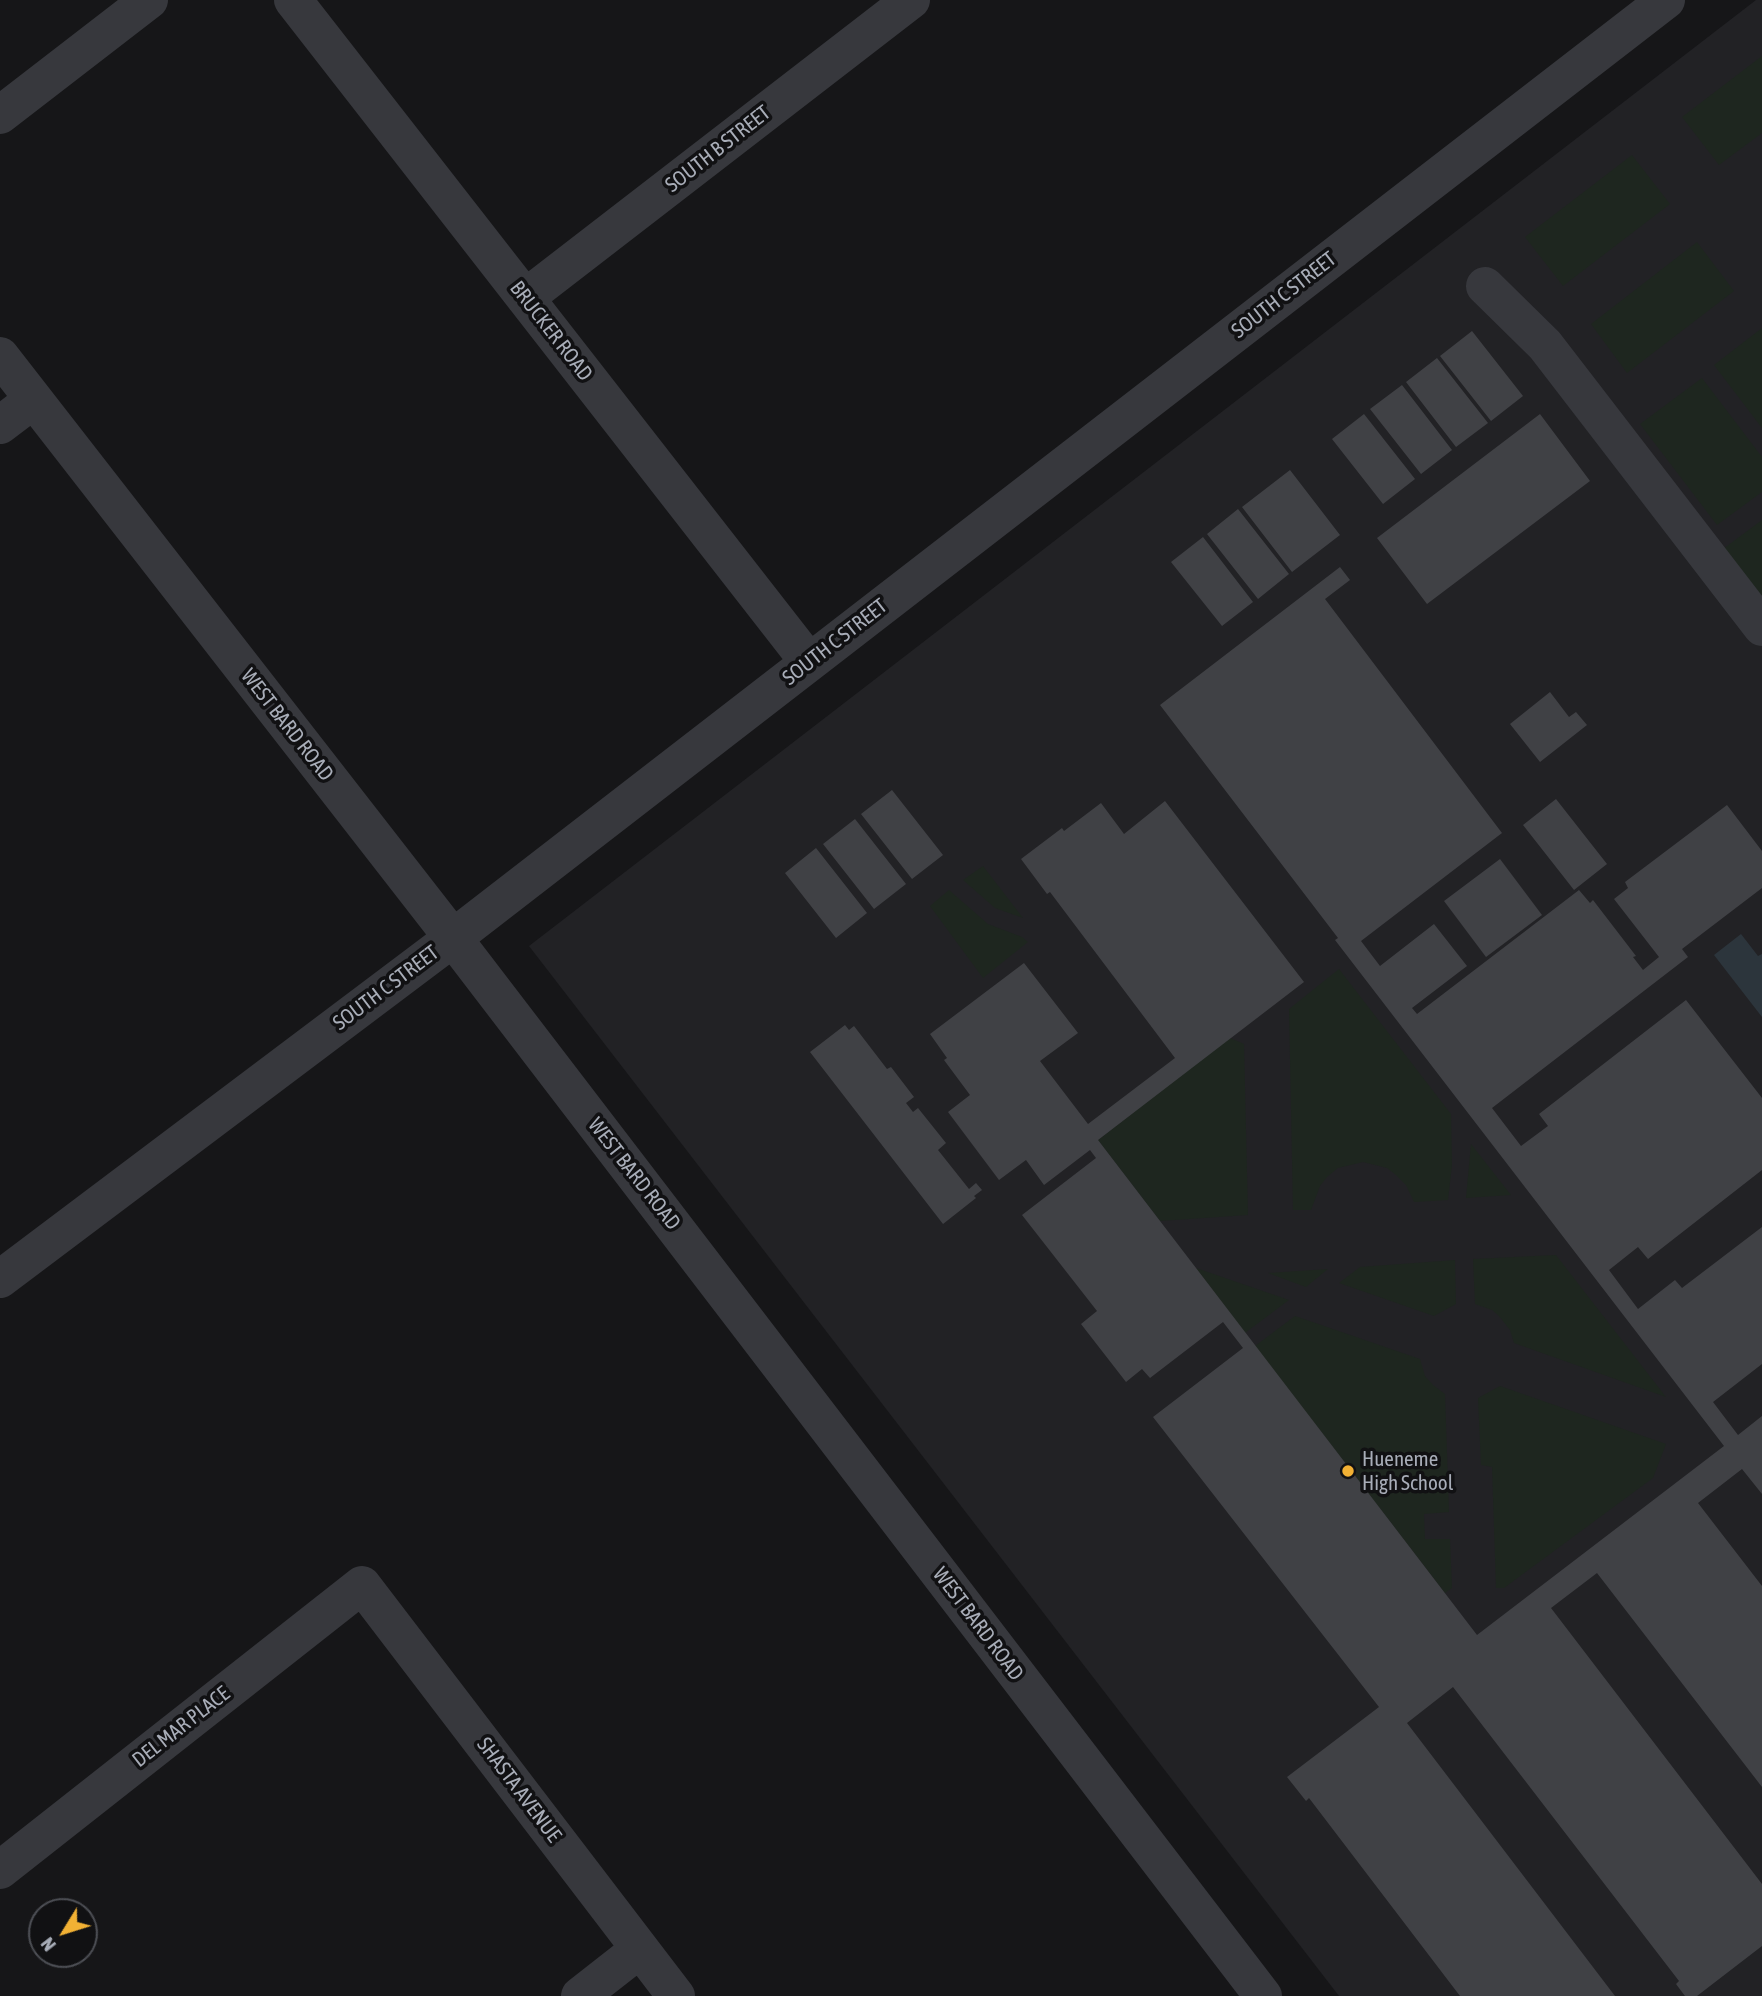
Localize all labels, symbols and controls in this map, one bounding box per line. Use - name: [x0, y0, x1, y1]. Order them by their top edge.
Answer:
- street label: SOUTH B STREET: [660, 100, 776, 198]
- street label: SOUTH C STREET: [1227, 246, 1341, 344]
- street label: BRUCKER ROAD: [504, 276, 598, 386]
- street label: SOUTH C STREET: [778, 593, 892, 691]
- street label: WEST BARD ROAD: [235, 664, 339, 786]
- street label: SOUTH C STREET: [328, 940, 444, 1036]
- street label: WEST BARD ROAD: [582, 1113, 686, 1235]
- place label: Hueneme High School: [1362, 1446, 1453, 1496]
- marker: Hueneme High School: [1340, 1463, 1356, 1479]
- street label: WEST BARD ROAD: [927, 1562, 1029, 1686]
- street label: DEL MAR PLACE: [127, 1681, 235, 1773]
- street label: SHASTA AVENUE: [471, 1733, 567, 1847]
- north arrow: [28, 1898, 98, 1968]
- text: N: [36, 1934, 60, 1956]

